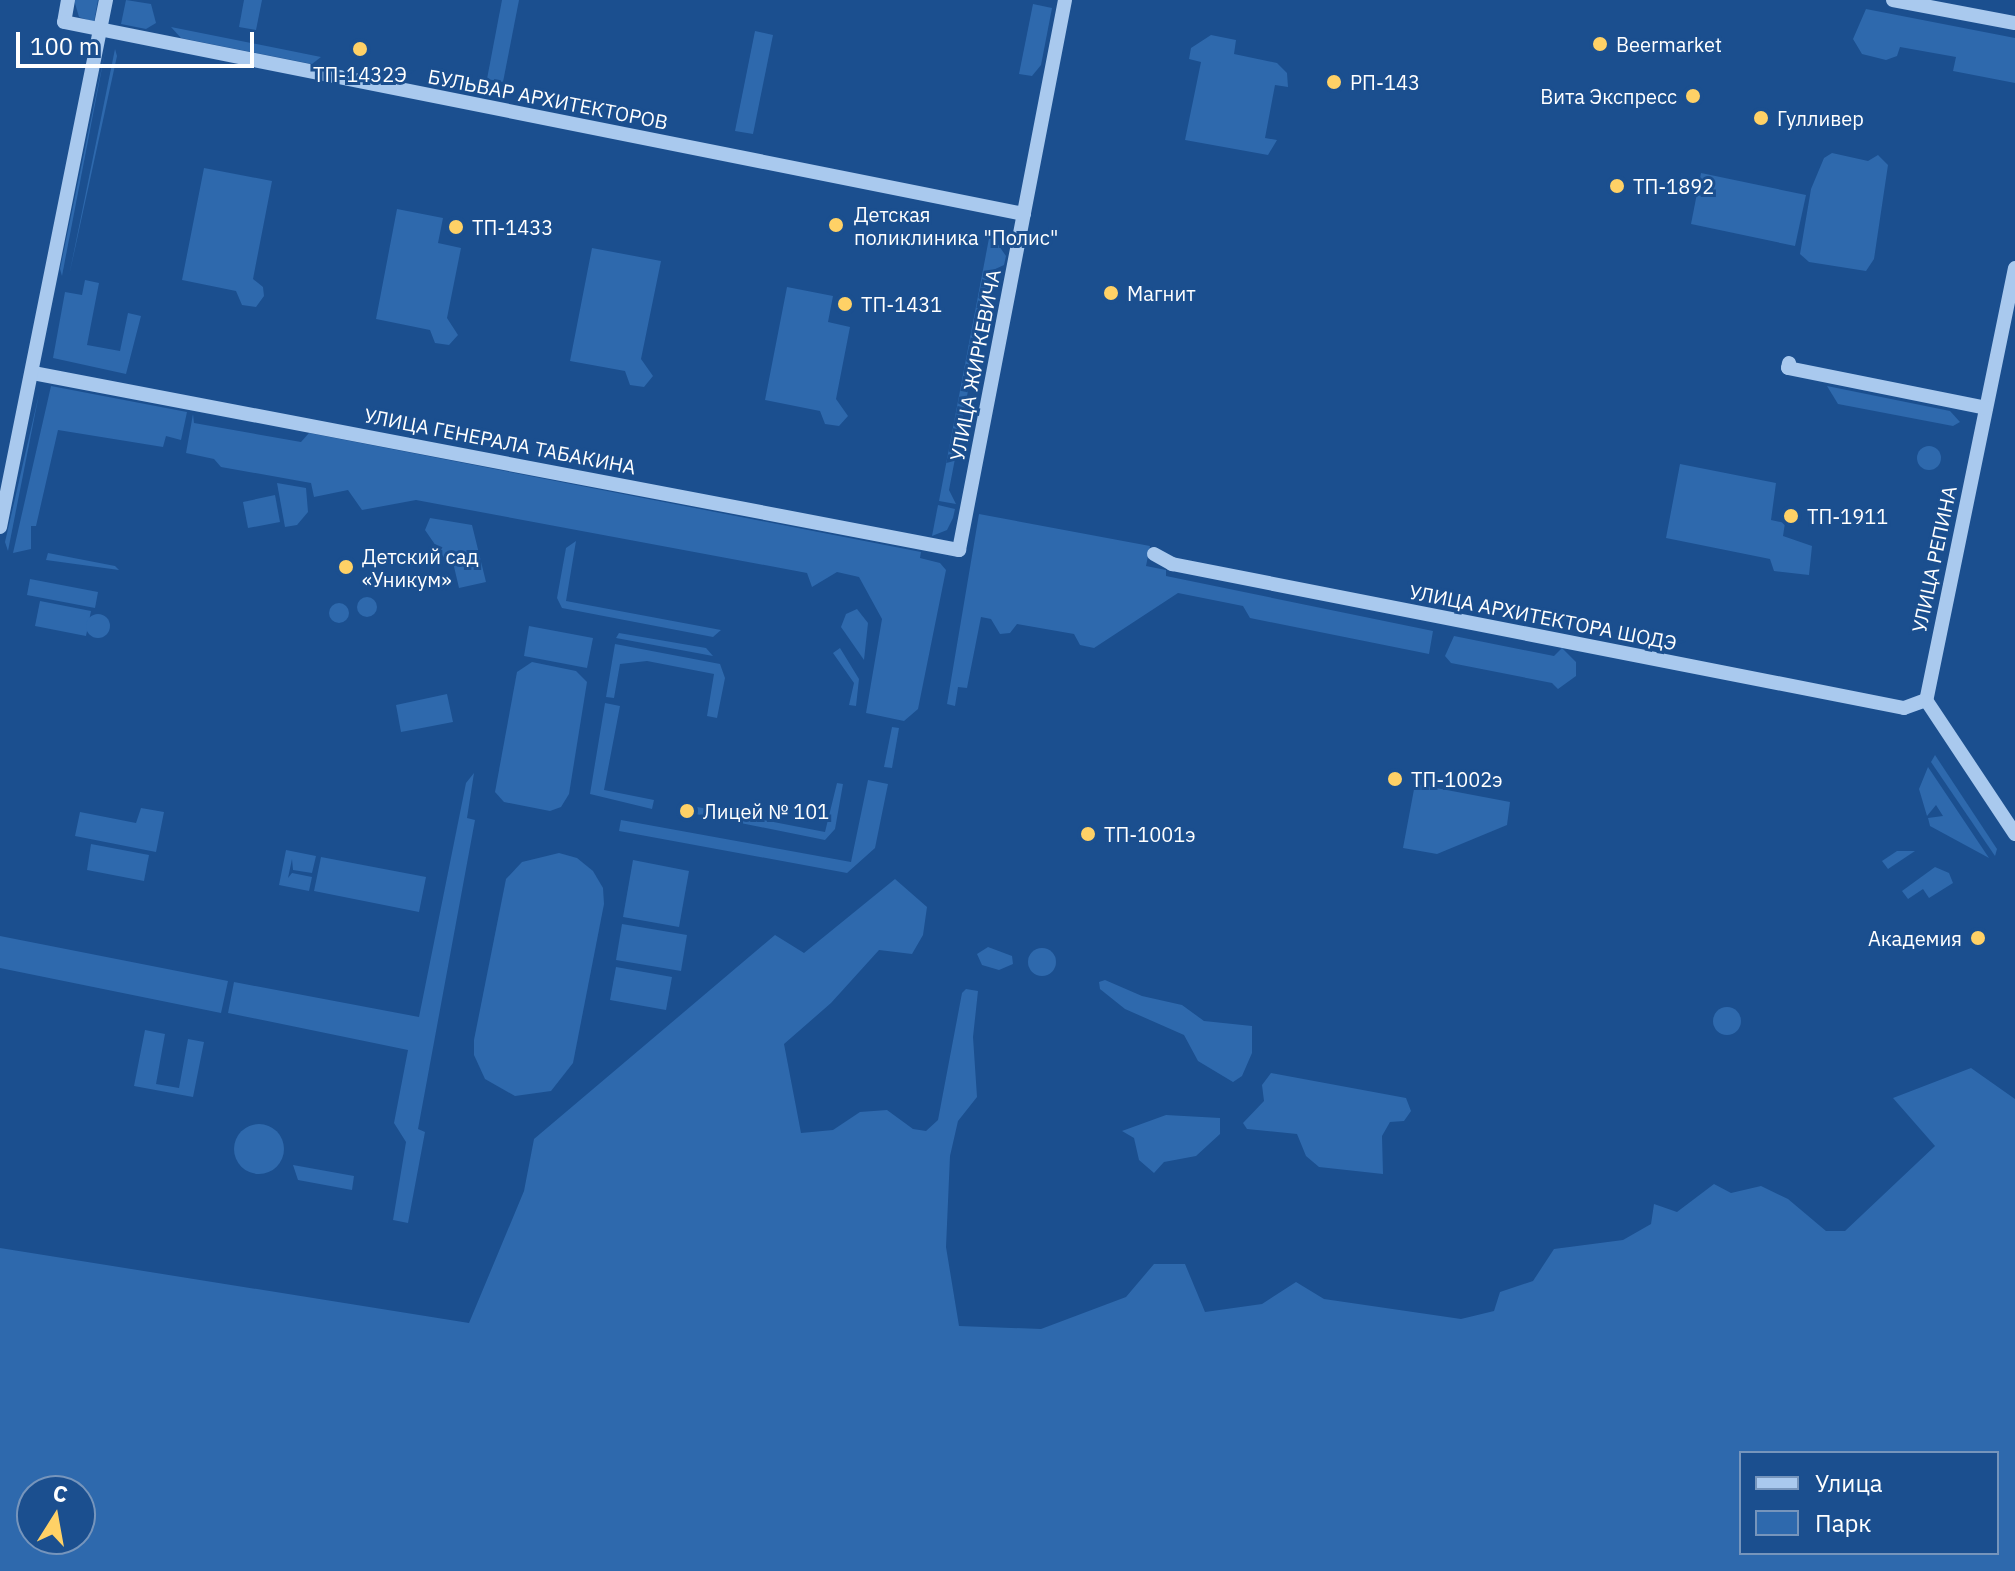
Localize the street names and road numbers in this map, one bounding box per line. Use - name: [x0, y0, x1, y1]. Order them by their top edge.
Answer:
- street label: БУЛЬВАР АРХИТЕКТОРОВ: [426, 64, 670, 134]
- street label: УЛИЦА ЖИРКЕВИЧА: [945, 267, 1005, 463]
- street label: УЛИЦА ГЕНЕРАЛА ТАБАКИНА: [362, 403, 638, 479]
- street label: УЛИЦА РЕПИНА: [1907, 483, 1961, 635]
- street label: УЛИЦА АРХИТЕКТОРА ШОДЭ: [1407, 579, 1679, 655]

